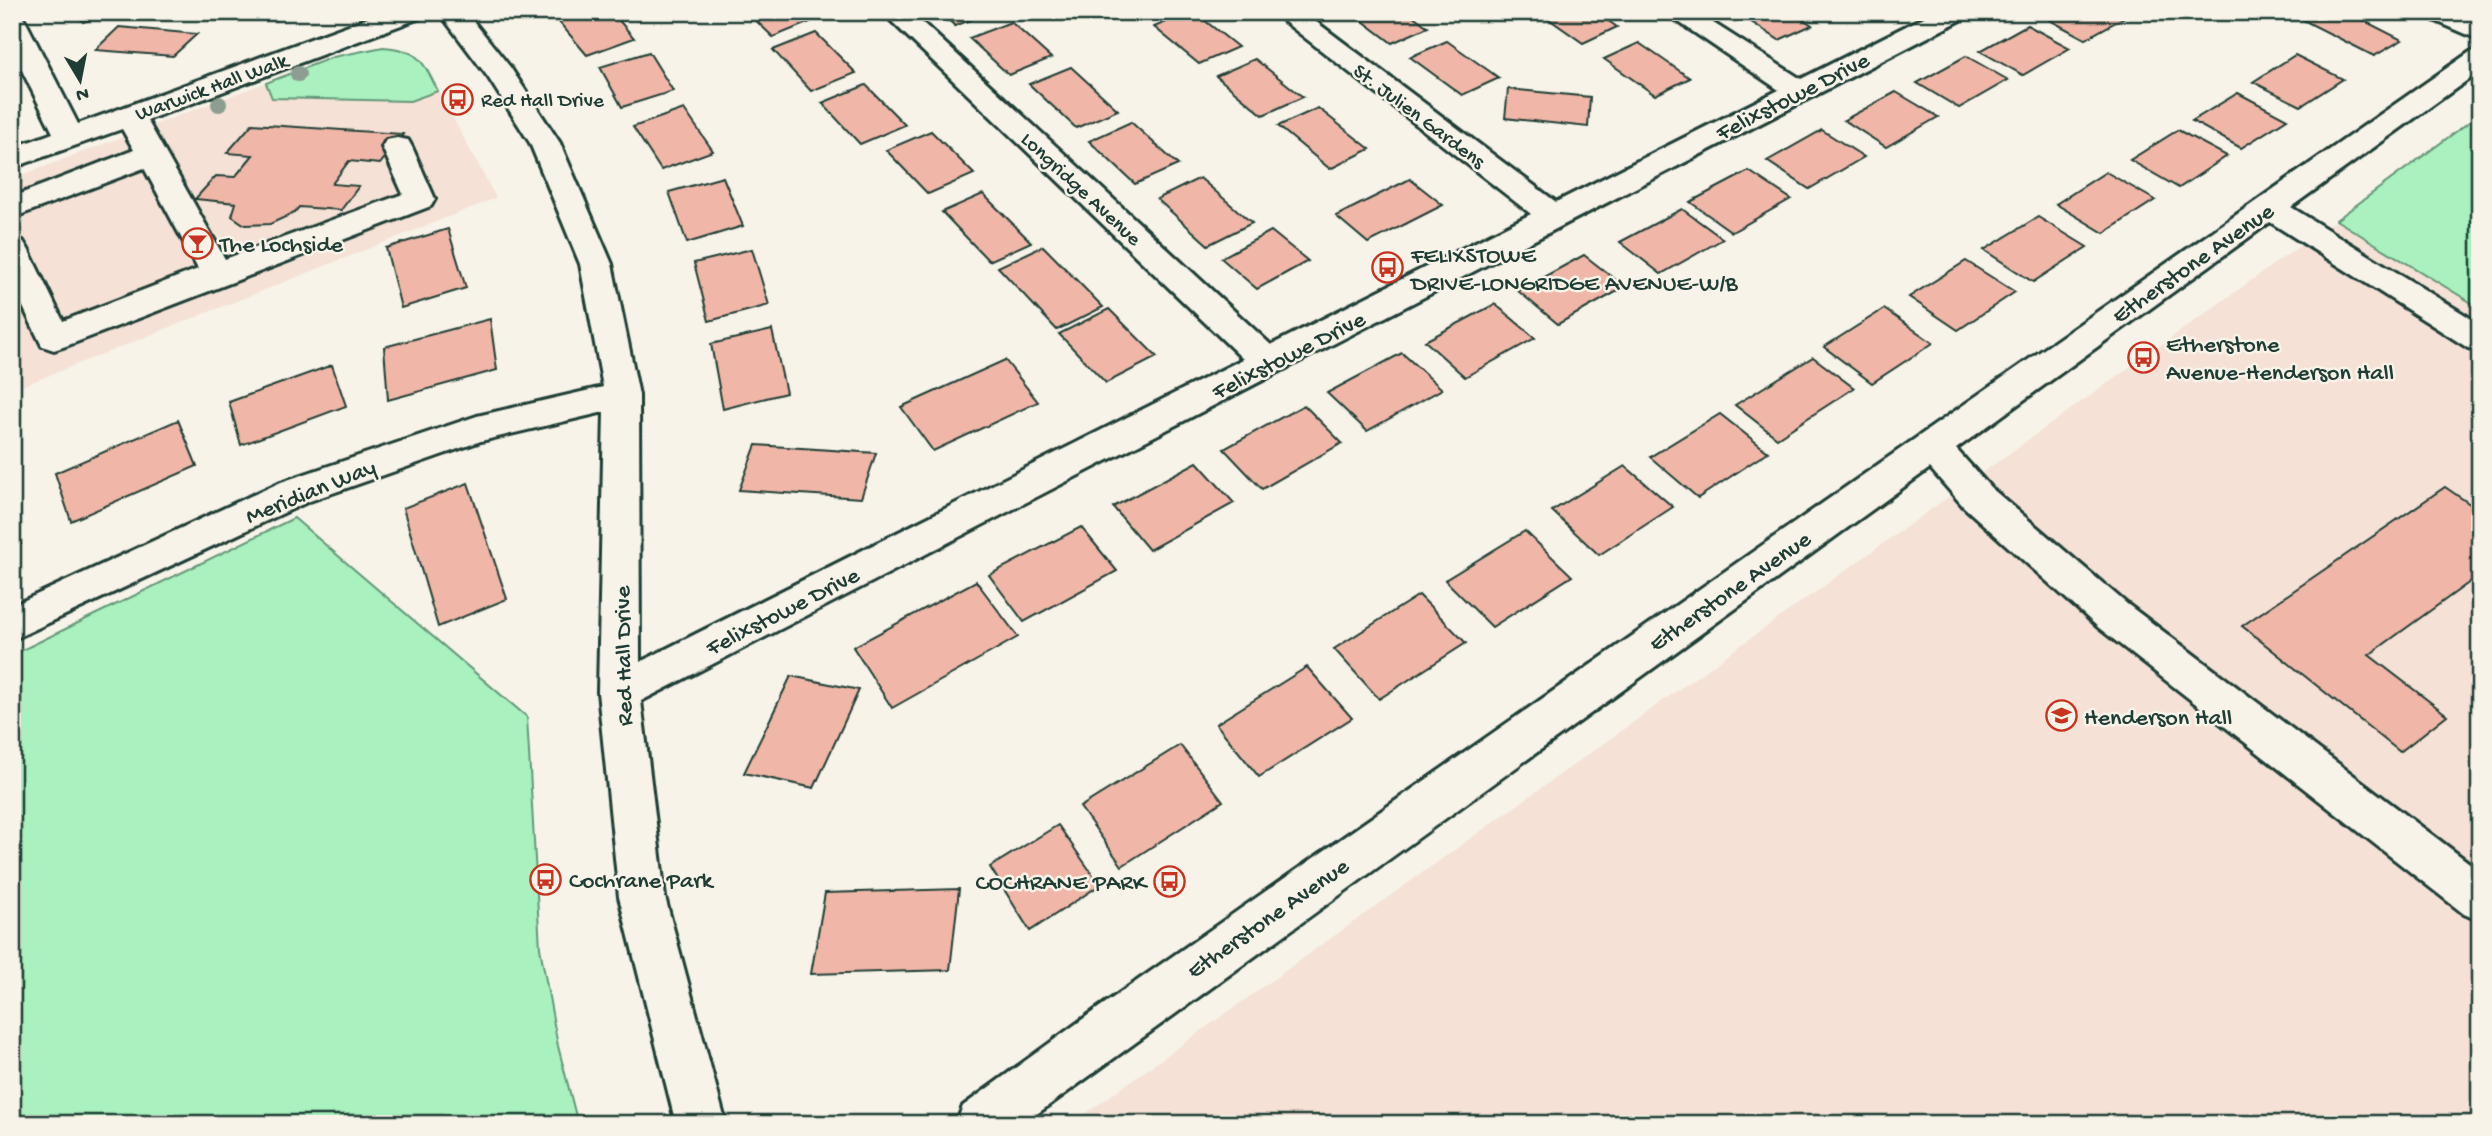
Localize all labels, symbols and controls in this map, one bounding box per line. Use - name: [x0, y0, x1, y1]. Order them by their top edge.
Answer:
- north arrow: [46, 46, 116, 116]
- street label: Felixstowe Drive: [1711, 47, 1876, 150]
- street label: Warwick Hall Walk: [132, 49, 294, 129]
- street label: St. Julien Gardens: [1347, 60, 1490, 176]
- text: N: [74, 81, 90, 106]
- bus stop icon: Red Hall Drive: [441, 82, 475, 116]
- place label: Red Hall Drive: [481, 90, 605, 115]
- street label: Longridge Avenue: [1014, 128, 1146, 254]
- street label: Etherstone Avenue: [2107, 198, 2281, 332]
- bar icon: The Lochside: [180, 226, 214, 260]
- place label: The Lochside: [218, 232, 344, 261]
- place label: FELIXSTOWE DRIVE-LONGRIDGE AVENUE-W/B: [1409, 243, 1738, 300]
- bus stop icon: FELIXSTOWE DRIVE-LONGRIDGE AVENUE-W/B: [1371, 251, 1405, 285]
- street label: Felixstowe Drive: [1207, 306, 1372, 409]
- place label: Etherstone Avenue-Henderson Hall: [2166, 332, 2394, 389]
- bus stop icon: Etherstone Avenue-Henderson Hall: [2126, 340, 2160, 374]
- street label: Meridian Way: [242, 454, 381, 533]
- street label: Etherstone Avenue: [1644, 526, 1818, 660]
- street label: Felixstowe Drive: [701, 562, 866, 665]
- street label: Red Hall Drive: [610, 585, 641, 726]
- school or university icon: Henderson Hall: [2044, 699, 2078, 733]
- place label: Henderson Hall: [2084, 705, 2232, 734]
- street label: Etherstone Avenue: [1182, 853, 1356, 987]
- bus stop icon: Cochrane Park: [529, 862, 563, 896]
- bus stop icon: COCHRANE PARK: [1152, 864, 1186, 898]
- place label: Cochrane Park: [569, 868, 715, 897]
- place label: COCHRANE PARK: [976, 870, 1149, 899]

